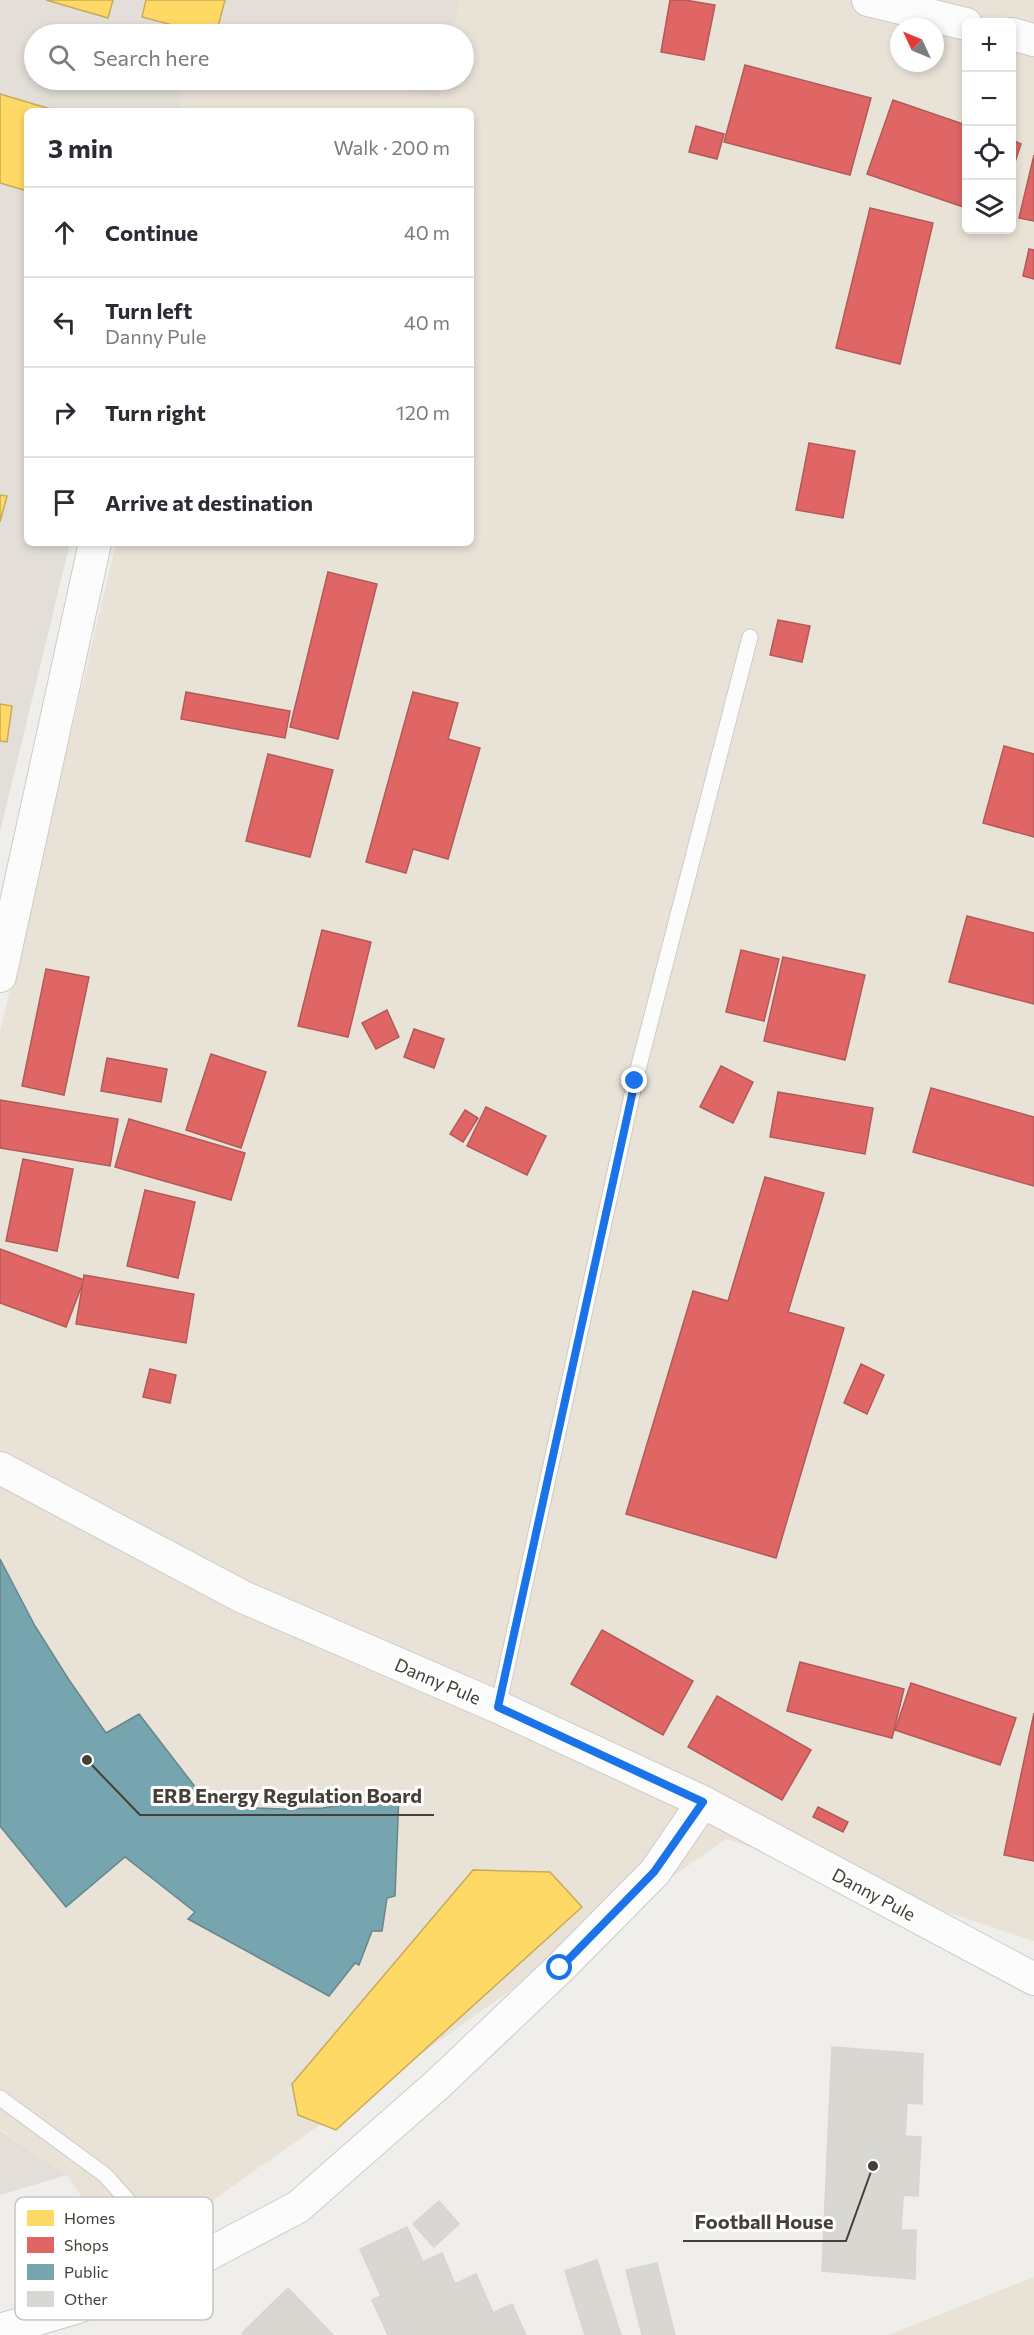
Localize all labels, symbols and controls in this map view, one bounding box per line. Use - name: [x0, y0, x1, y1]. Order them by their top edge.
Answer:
- north arrow: [890, 18, 944, 72]
- map controls: [962, 18, 1016, 234]
- button: +: [962, 18, 1016, 72]
- search box: [24, 24, 474, 90]
- icon: search: [45, 41, 78, 74]
- text: Search here: [93, 44, 209, 71]
- button: −: [962, 72, 1016, 126]
- button: locate: [962, 126, 1016, 180]
- text: 3 min: [48, 132, 113, 163]
- text: Walk · 200 m: [333, 135, 450, 159]
- button: layers: [962, 180, 1016, 234]
- icon: ahead: [48, 216, 81, 249]
- text: Continue: [105, 219, 198, 246]
- text: 40 m: [404, 220, 450, 244]
- text: Turn left: [105, 297, 192, 324]
- icon: left: [48, 306, 81, 339]
- text: 40 m: [404, 310, 450, 334]
- text: Danny Pule: [105, 324, 206, 348]
- icon: right: [48, 396, 81, 429]
- text: Turn right: [105, 399, 206, 426]
- text: 120 m: [396, 400, 450, 424]
- icon: arrive: [48, 486, 81, 519]
- text: Arrive at destination: [105, 489, 313, 516]
- route end: [621, 1067, 647, 1093]
- street label: Danny Pule: [392, 1653, 484, 1709]
- callout: ERB Energy Regulation Board: [140, 1777, 434, 1815]
- text: ERB Energy Regulation Board: [152, 1783, 422, 1807]
- street label: Danny Pule: [829, 1863, 919, 1925]
- route start: [546, 1954, 572, 1980]
- legend: [15, 2197, 213, 2320]
- callout: Football House: [683, 2203, 846, 2241]
- text: Homes: [64, 2208, 115, 2227]
- text: Football House: [695, 2209, 833, 2233]
- text: Shops: [64, 2235, 109, 2254]
- text: Public: [64, 2262, 109, 2281]
- text: Other: [64, 2289, 108, 2308]

